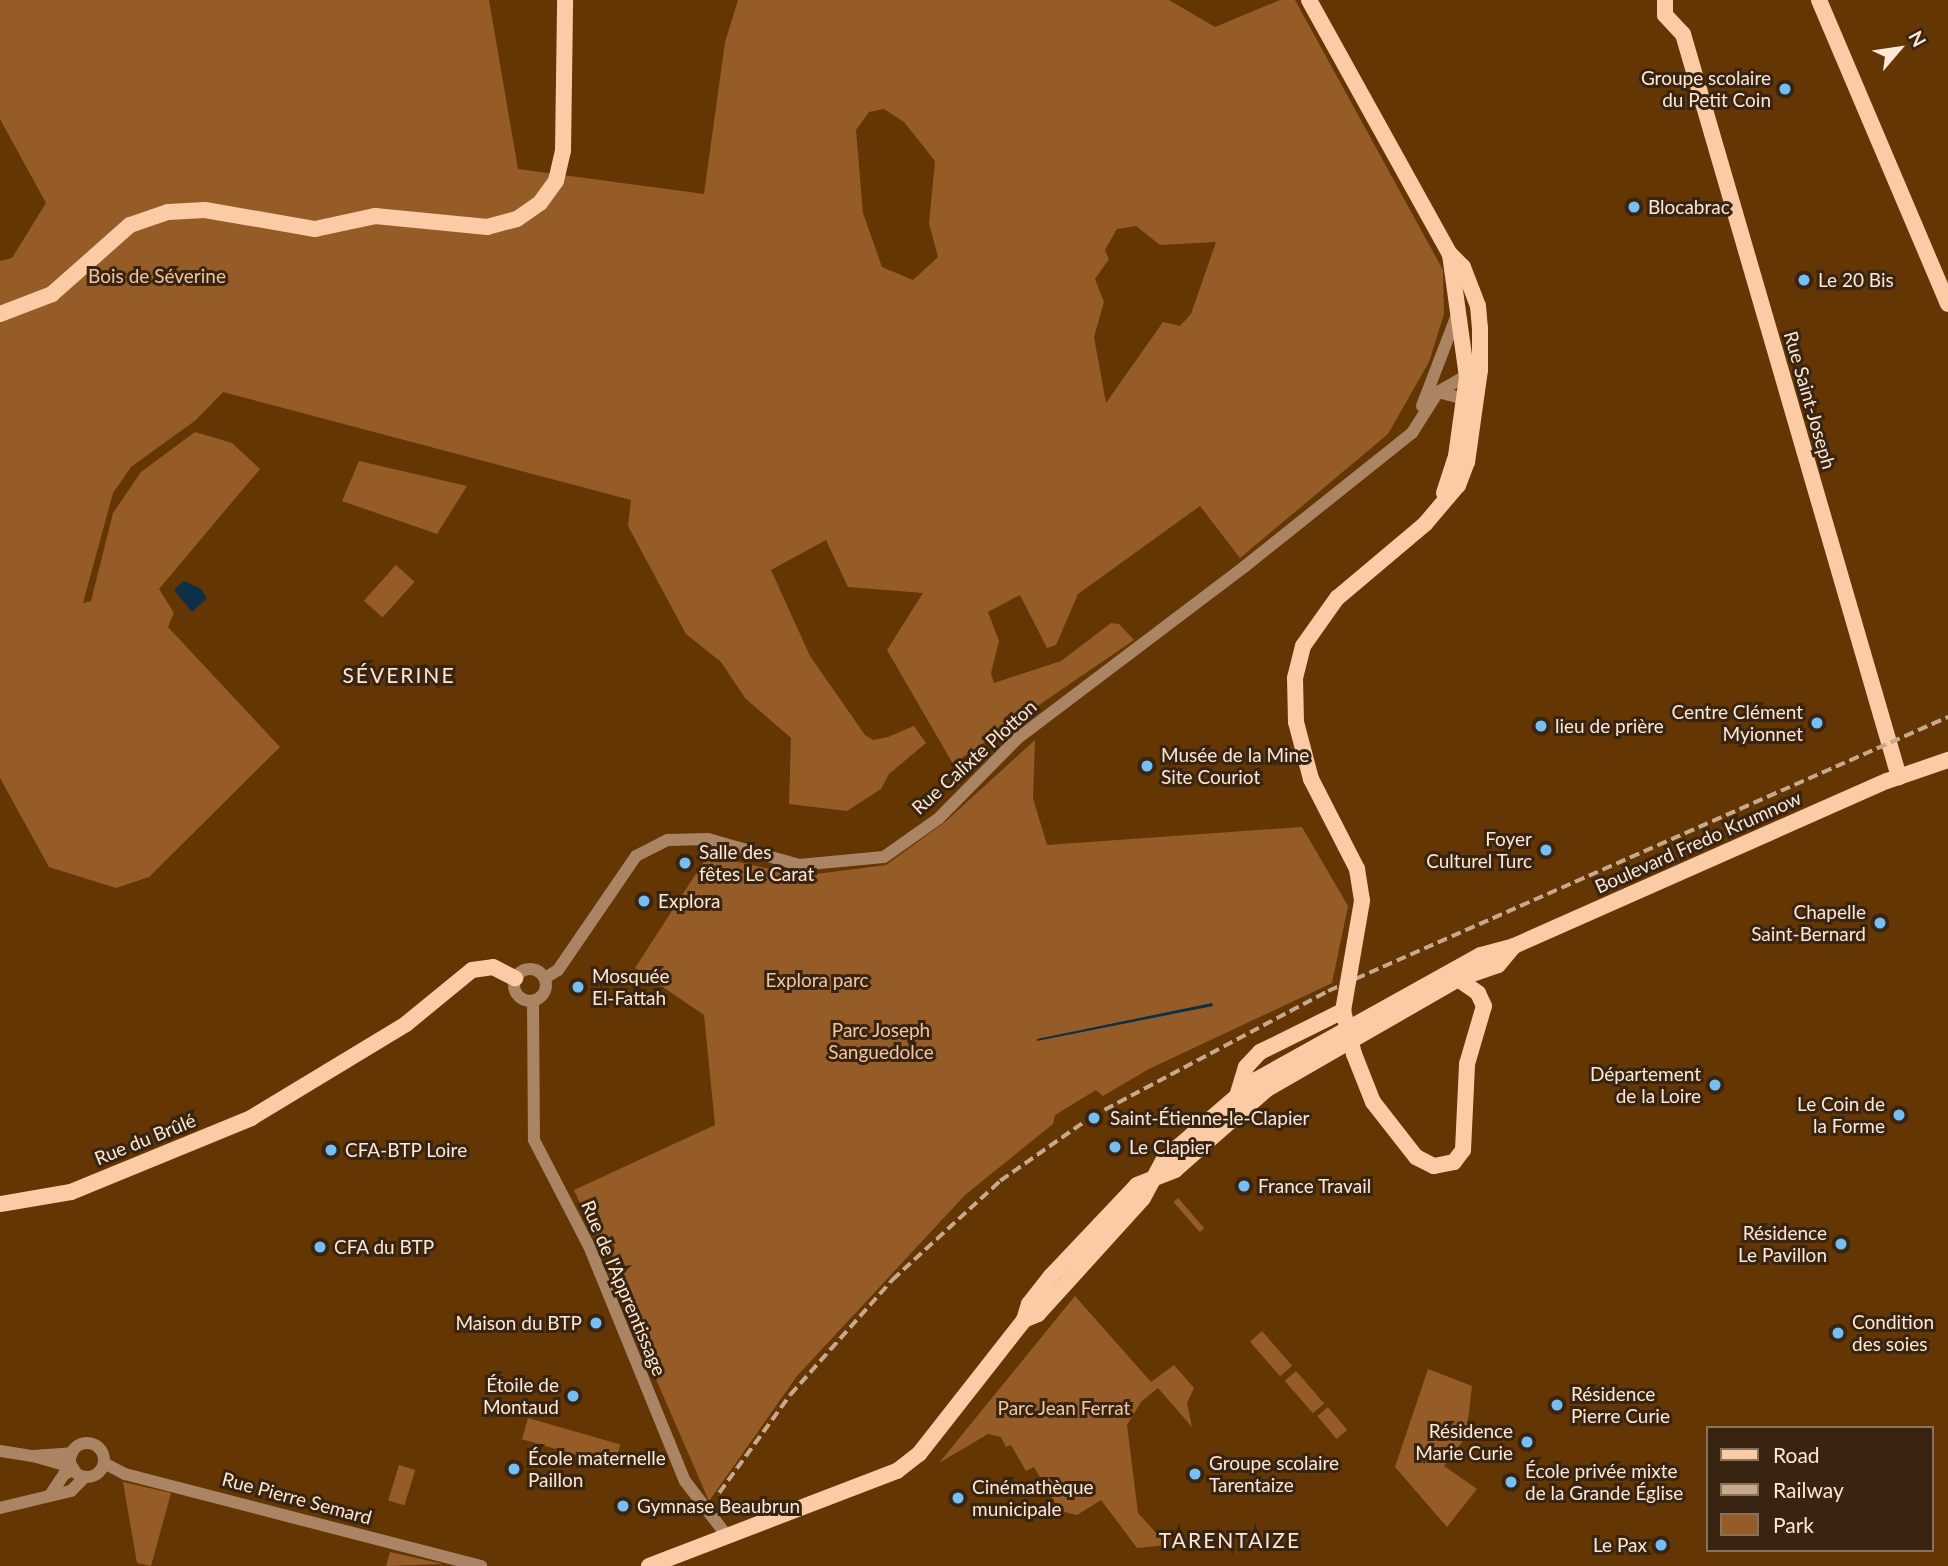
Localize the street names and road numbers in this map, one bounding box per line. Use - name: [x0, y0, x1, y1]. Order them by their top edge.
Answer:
- street label: Rue Saint-Joseph: [1779, 328, 1841, 472]
- street label: Rue Calixte Plotton: [907, 695, 1041, 819]
- street label: Boulevard Fredo Krumnow: [1591, 786, 1805, 898]
- street label: Rue du Brûlé: [91, 1108, 199, 1170]
- street label: Rue de l'Apprentissage: [577, 1197, 671, 1379]
- street label: Rue Pierre Semard: [220, 1467, 374, 1529]

